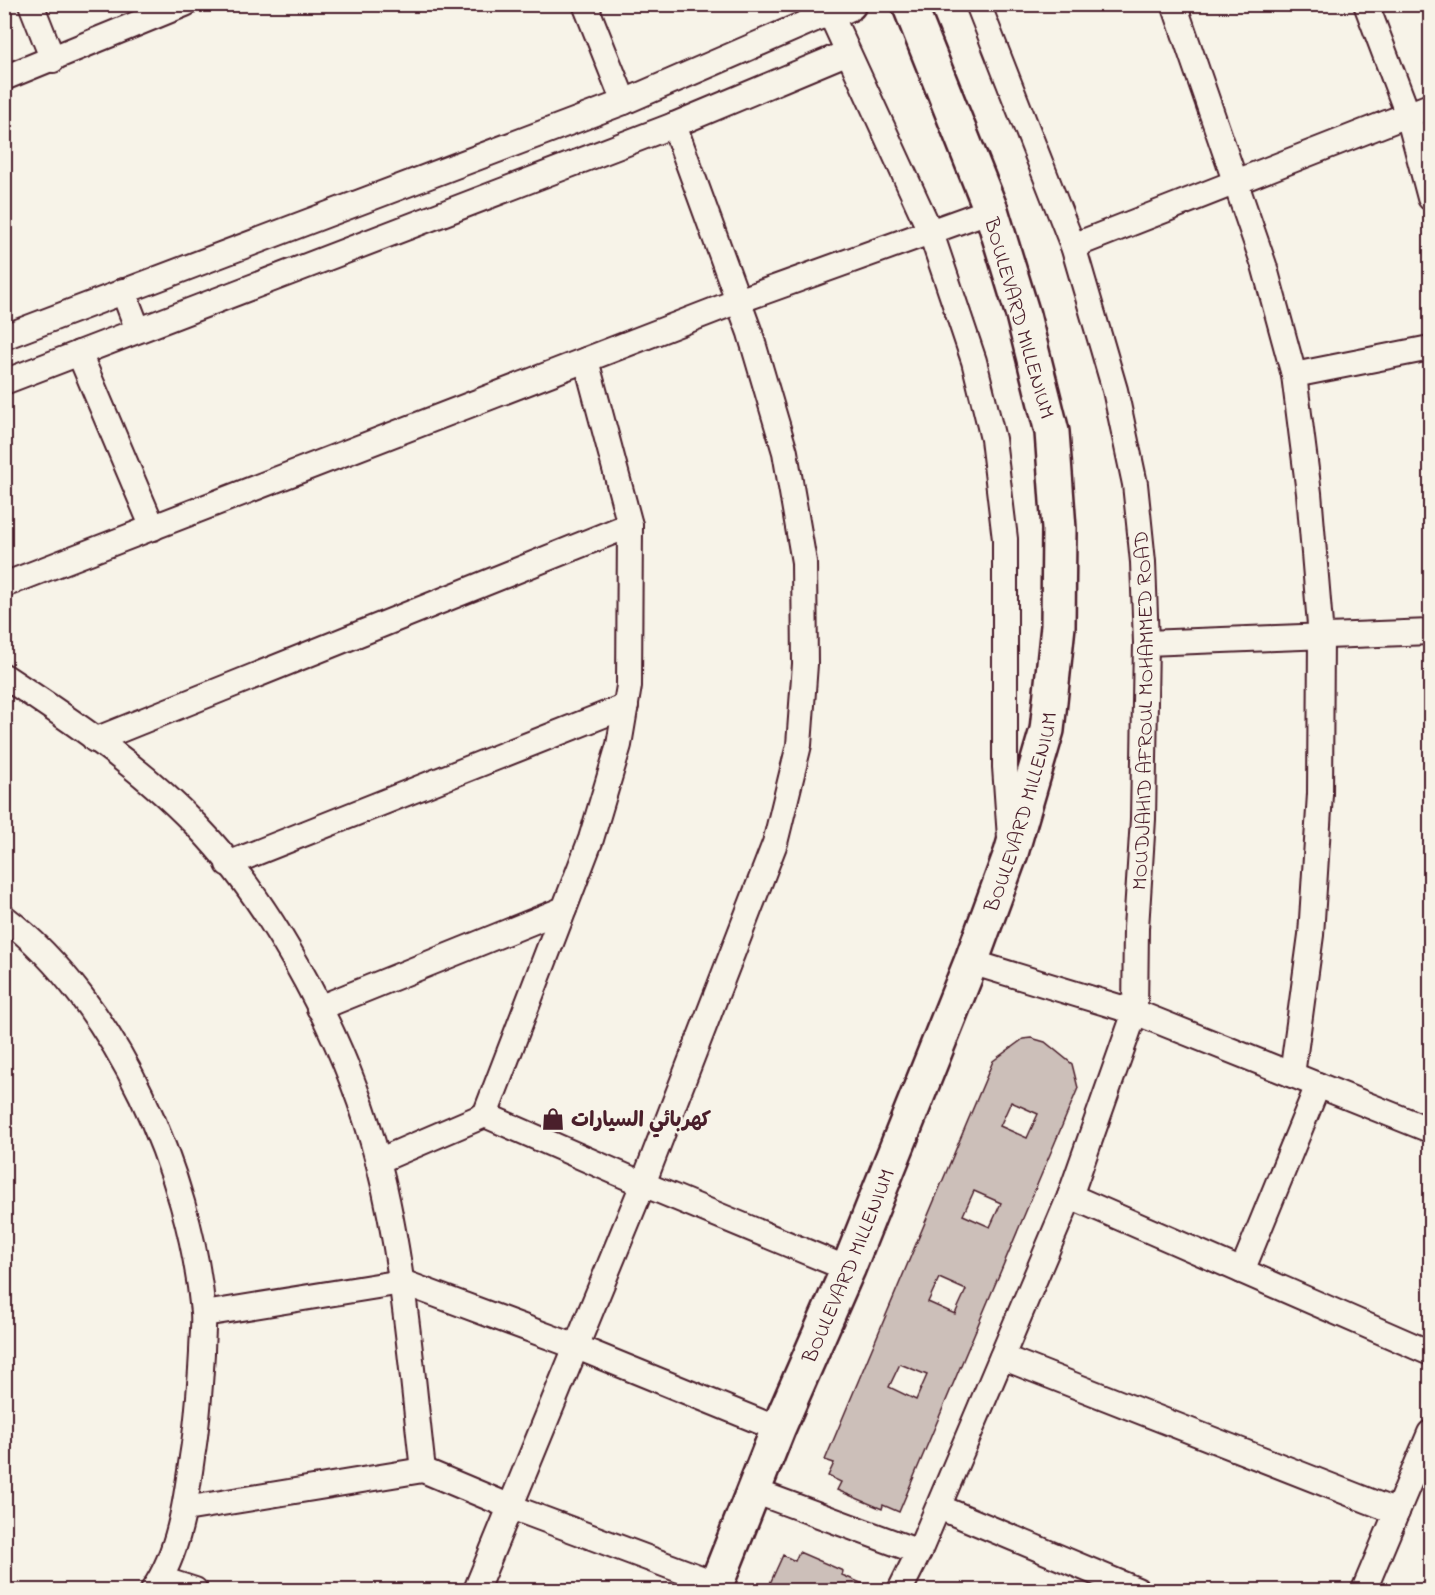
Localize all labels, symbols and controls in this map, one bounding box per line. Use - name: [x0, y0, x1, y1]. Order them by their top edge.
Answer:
- street label: BOULEVARD MILLENIUM: [975, 214, 1061, 423]
- street label: MOUDJAHID AFROUL MOHAMMED ROAD: [1125, 529, 1163, 891]
- street label: BOULEVARD MILLENIUM: [977, 711, 1066, 918]
- shop icon: كهربائي السيارات: [540, 1106, 566, 1132]
- place label: كهربائي السيارات: [571, 1106, 712, 1138]
- street label: BOULEVARD MILLENIUM: [795, 1165, 904, 1369]

